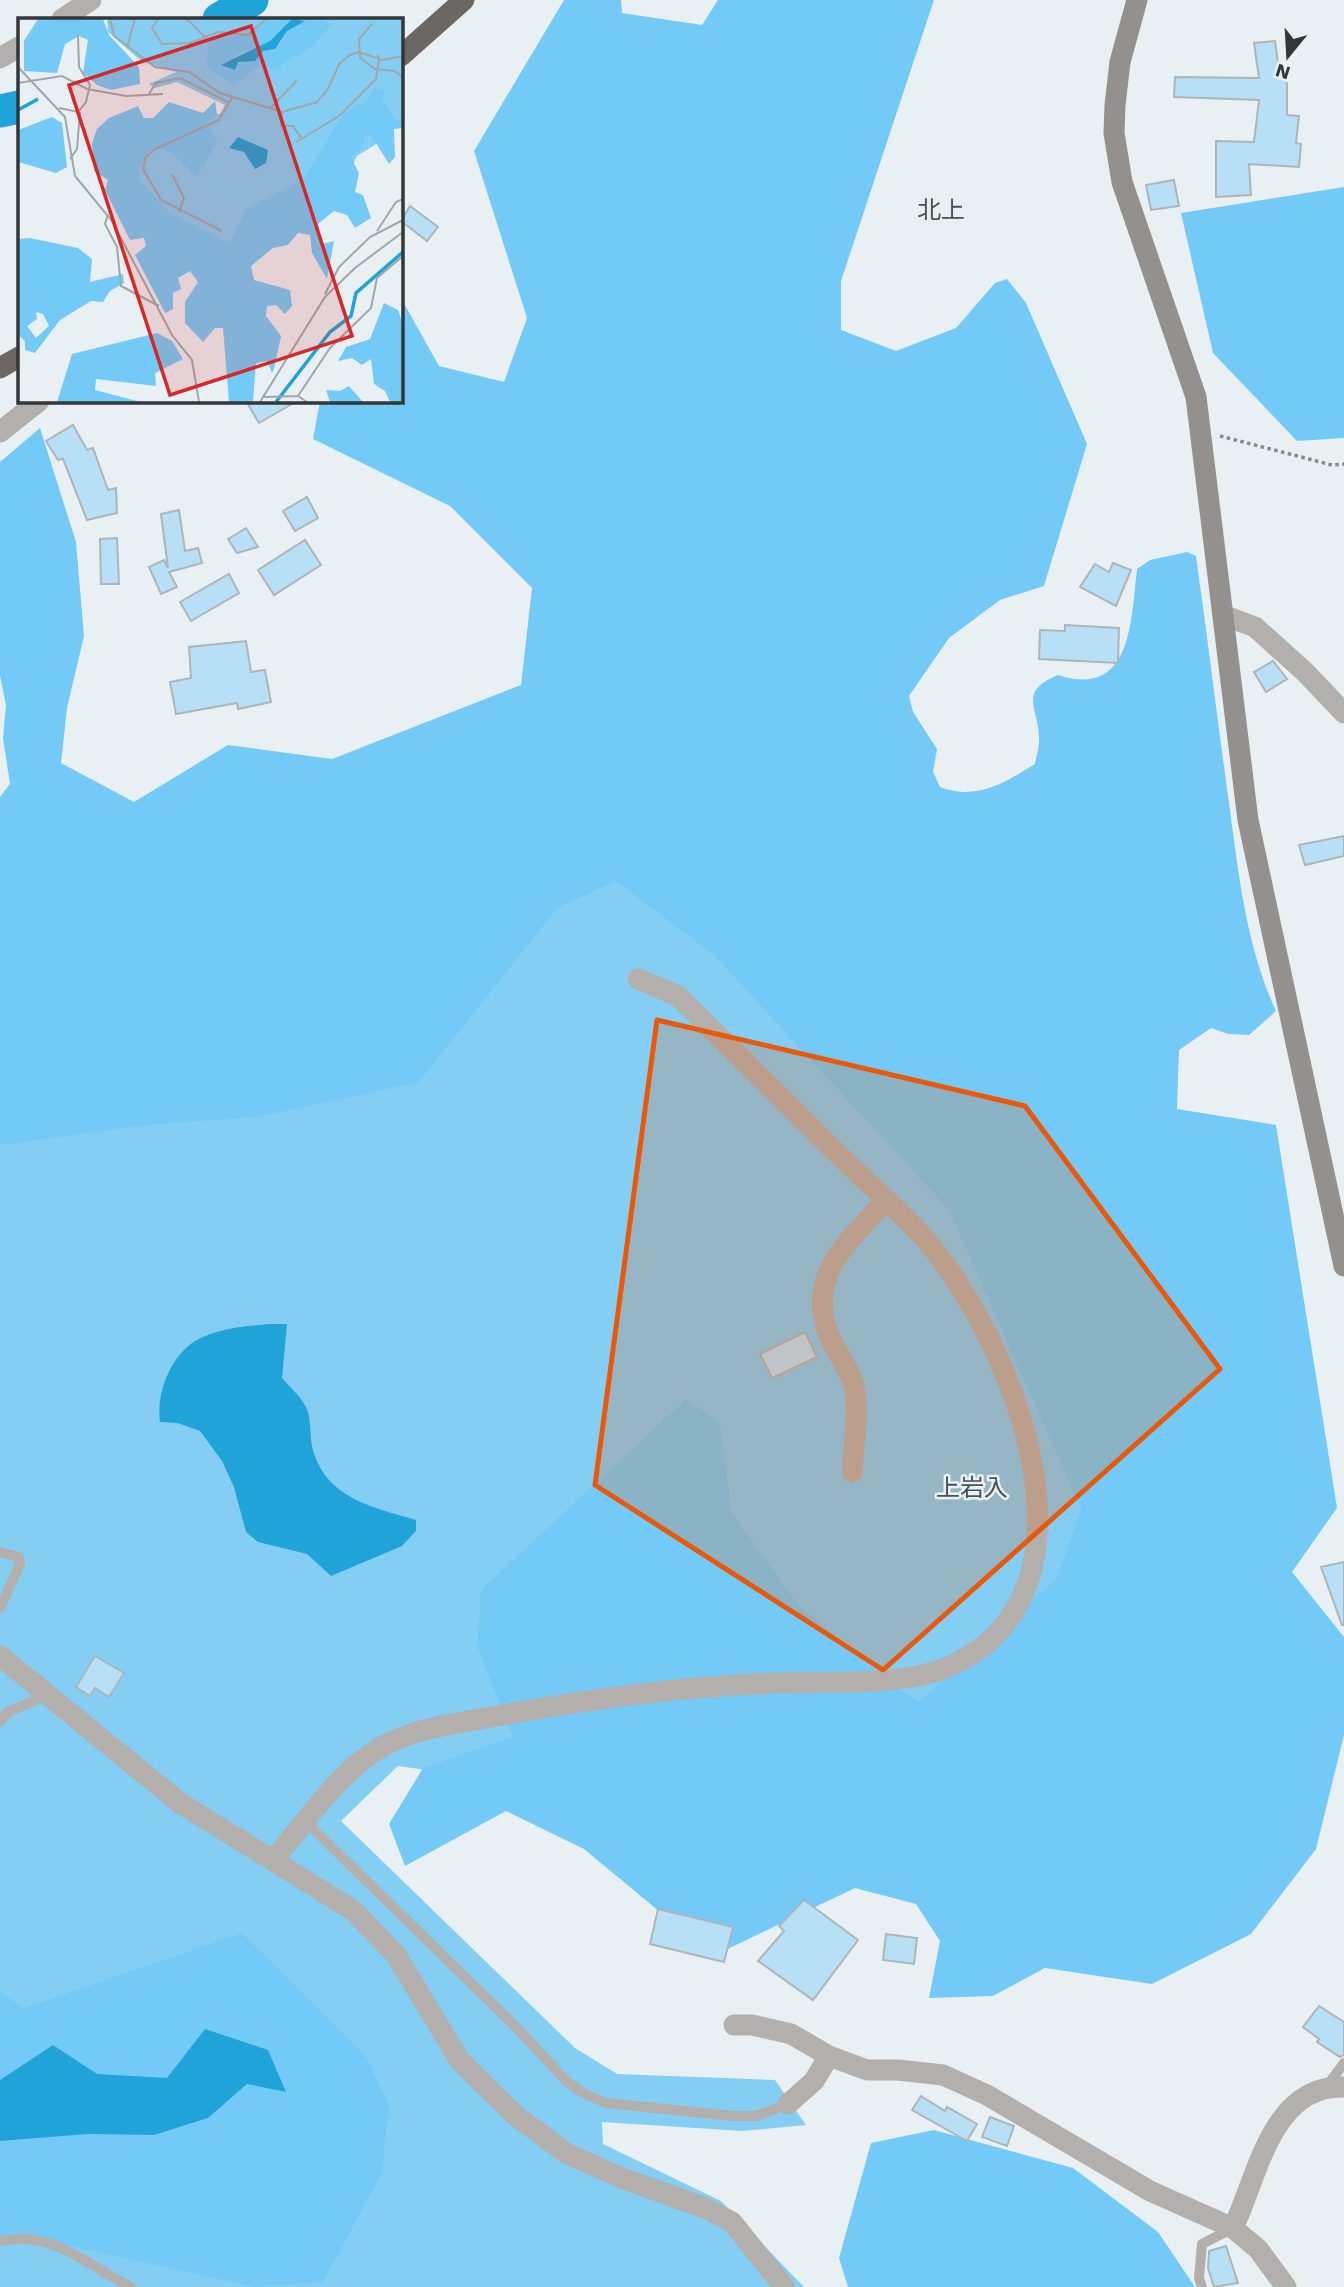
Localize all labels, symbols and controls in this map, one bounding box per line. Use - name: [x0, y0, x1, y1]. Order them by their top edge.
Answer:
- inset map: [18, 18, 402, 402]
- north arrow: [1253, 21, 1323, 91]
- text: N: [1273, 59, 1293, 85]
- district label: 北上: [917, 196, 965, 224]
- district label: 上岩入: [936, 1474, 1008, 1502]

